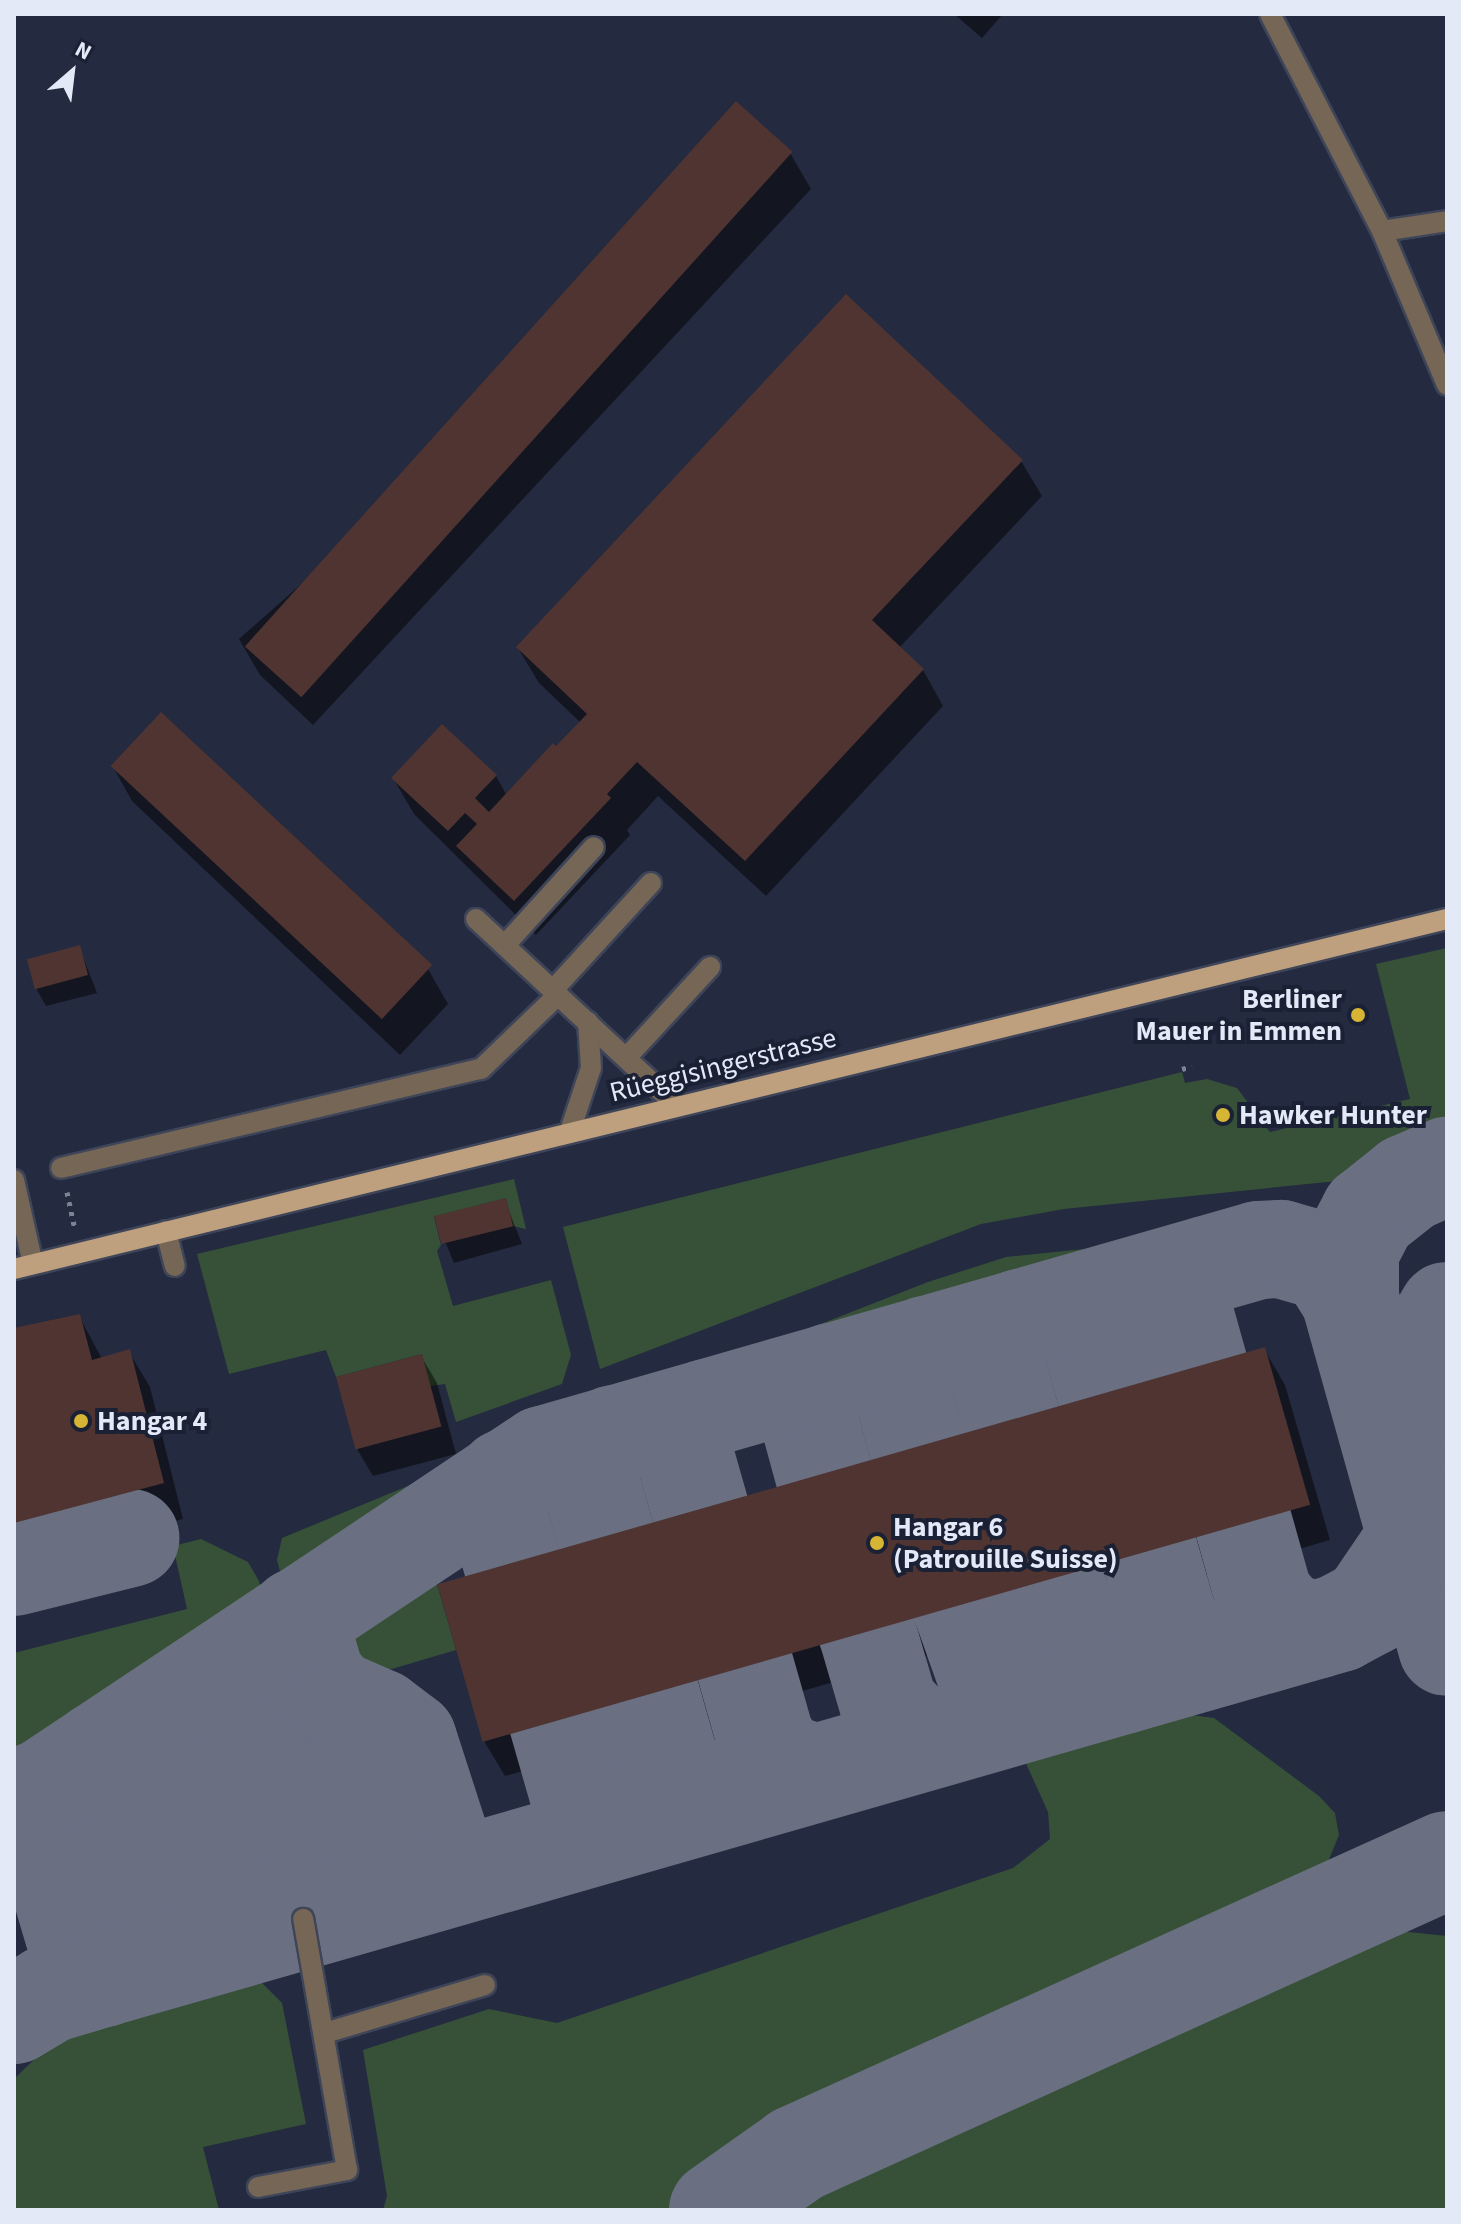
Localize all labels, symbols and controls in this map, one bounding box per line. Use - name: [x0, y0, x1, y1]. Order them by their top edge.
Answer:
- north arrow: [32, 32, 112, 112]
- text: N: [69, 33, 97, 68]
- place label: Berliner Mauer in Emmen: [1136, 982, 1342, 1048]
- marker: Berliner Mauer in Emmen: [1349, 1006, 1367, 1024]
- street label: Rüeggisingerstrasse: [606, 1021, 840, 1109]
- place label: Hawker Hunter: [1239, 1098, 1427, 1132]
- marker: Hawker Hunter: [1214, 1106, 1232, 1124]
- place label: Hangar 4: [97, 1404, 207, 1438]
- marker: Hangar 4: [72, 1412, 90, 1430]
- place label: Hangar 6 (Patrouille Suisse): [893, 1510, 1118, 1576]
- marker: Hangar 6 (Patrouille Suisse): [868, 1534, 886, 1552]

